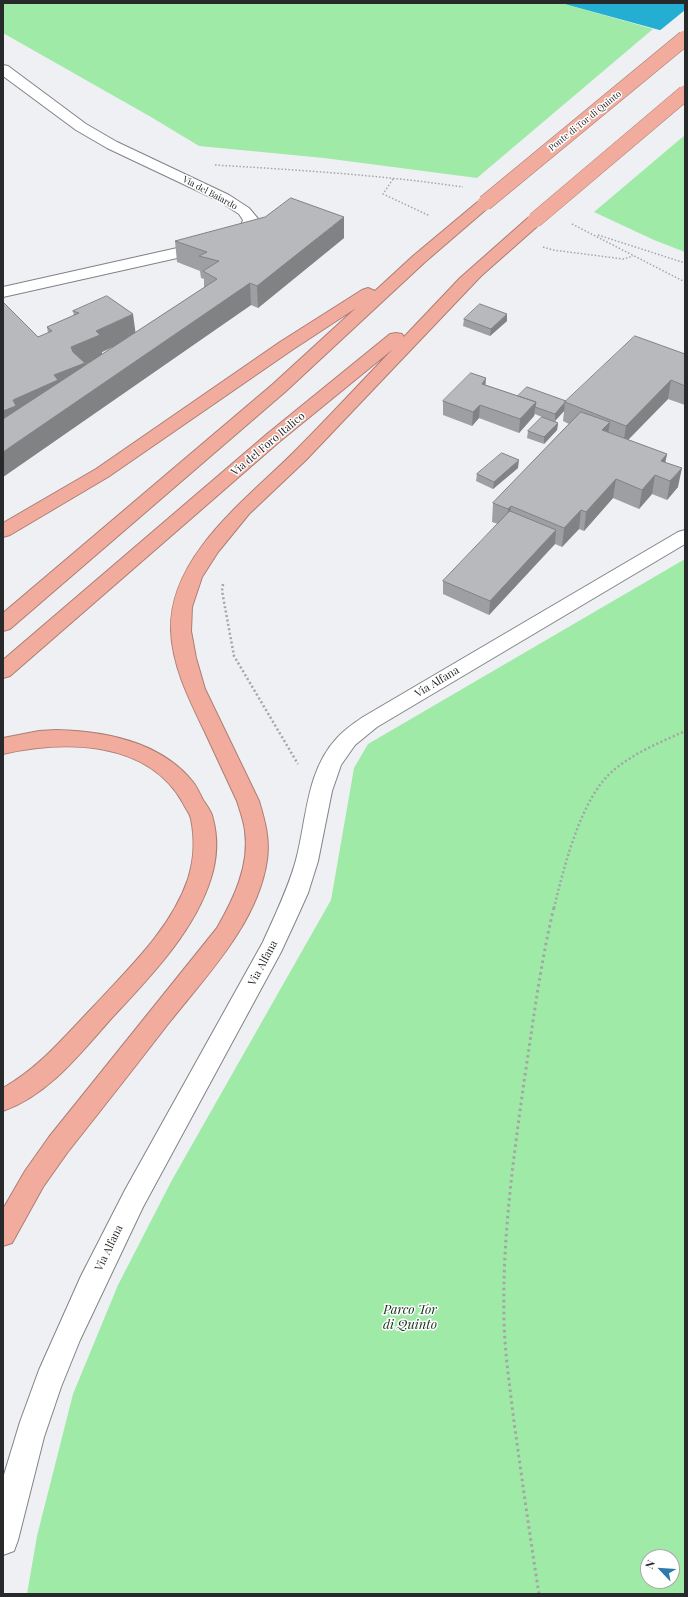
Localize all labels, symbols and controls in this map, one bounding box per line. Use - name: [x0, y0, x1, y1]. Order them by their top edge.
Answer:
- street label: Ponte di Tor di Quinto: [547, 88, 623, 154]
- street label: Via del Baiardo: [181, 174, 239, 212]
- street label: Via del Foro Italico: [228, 409, 308, 479]
- street label: Via Alfana: [412, 664, 462, 700]
- street label: Via Alfana: [246, 938, 280, 988]
- street label: Via Alfana: [92, 1223, 126, 1273]
- park label: Parco Tor di Quinto: [383, 1302, 437, 1333]
- north arrow: [640, 1549, 680, 1589]
- text: N: [641, 1557, 658, 1571]

